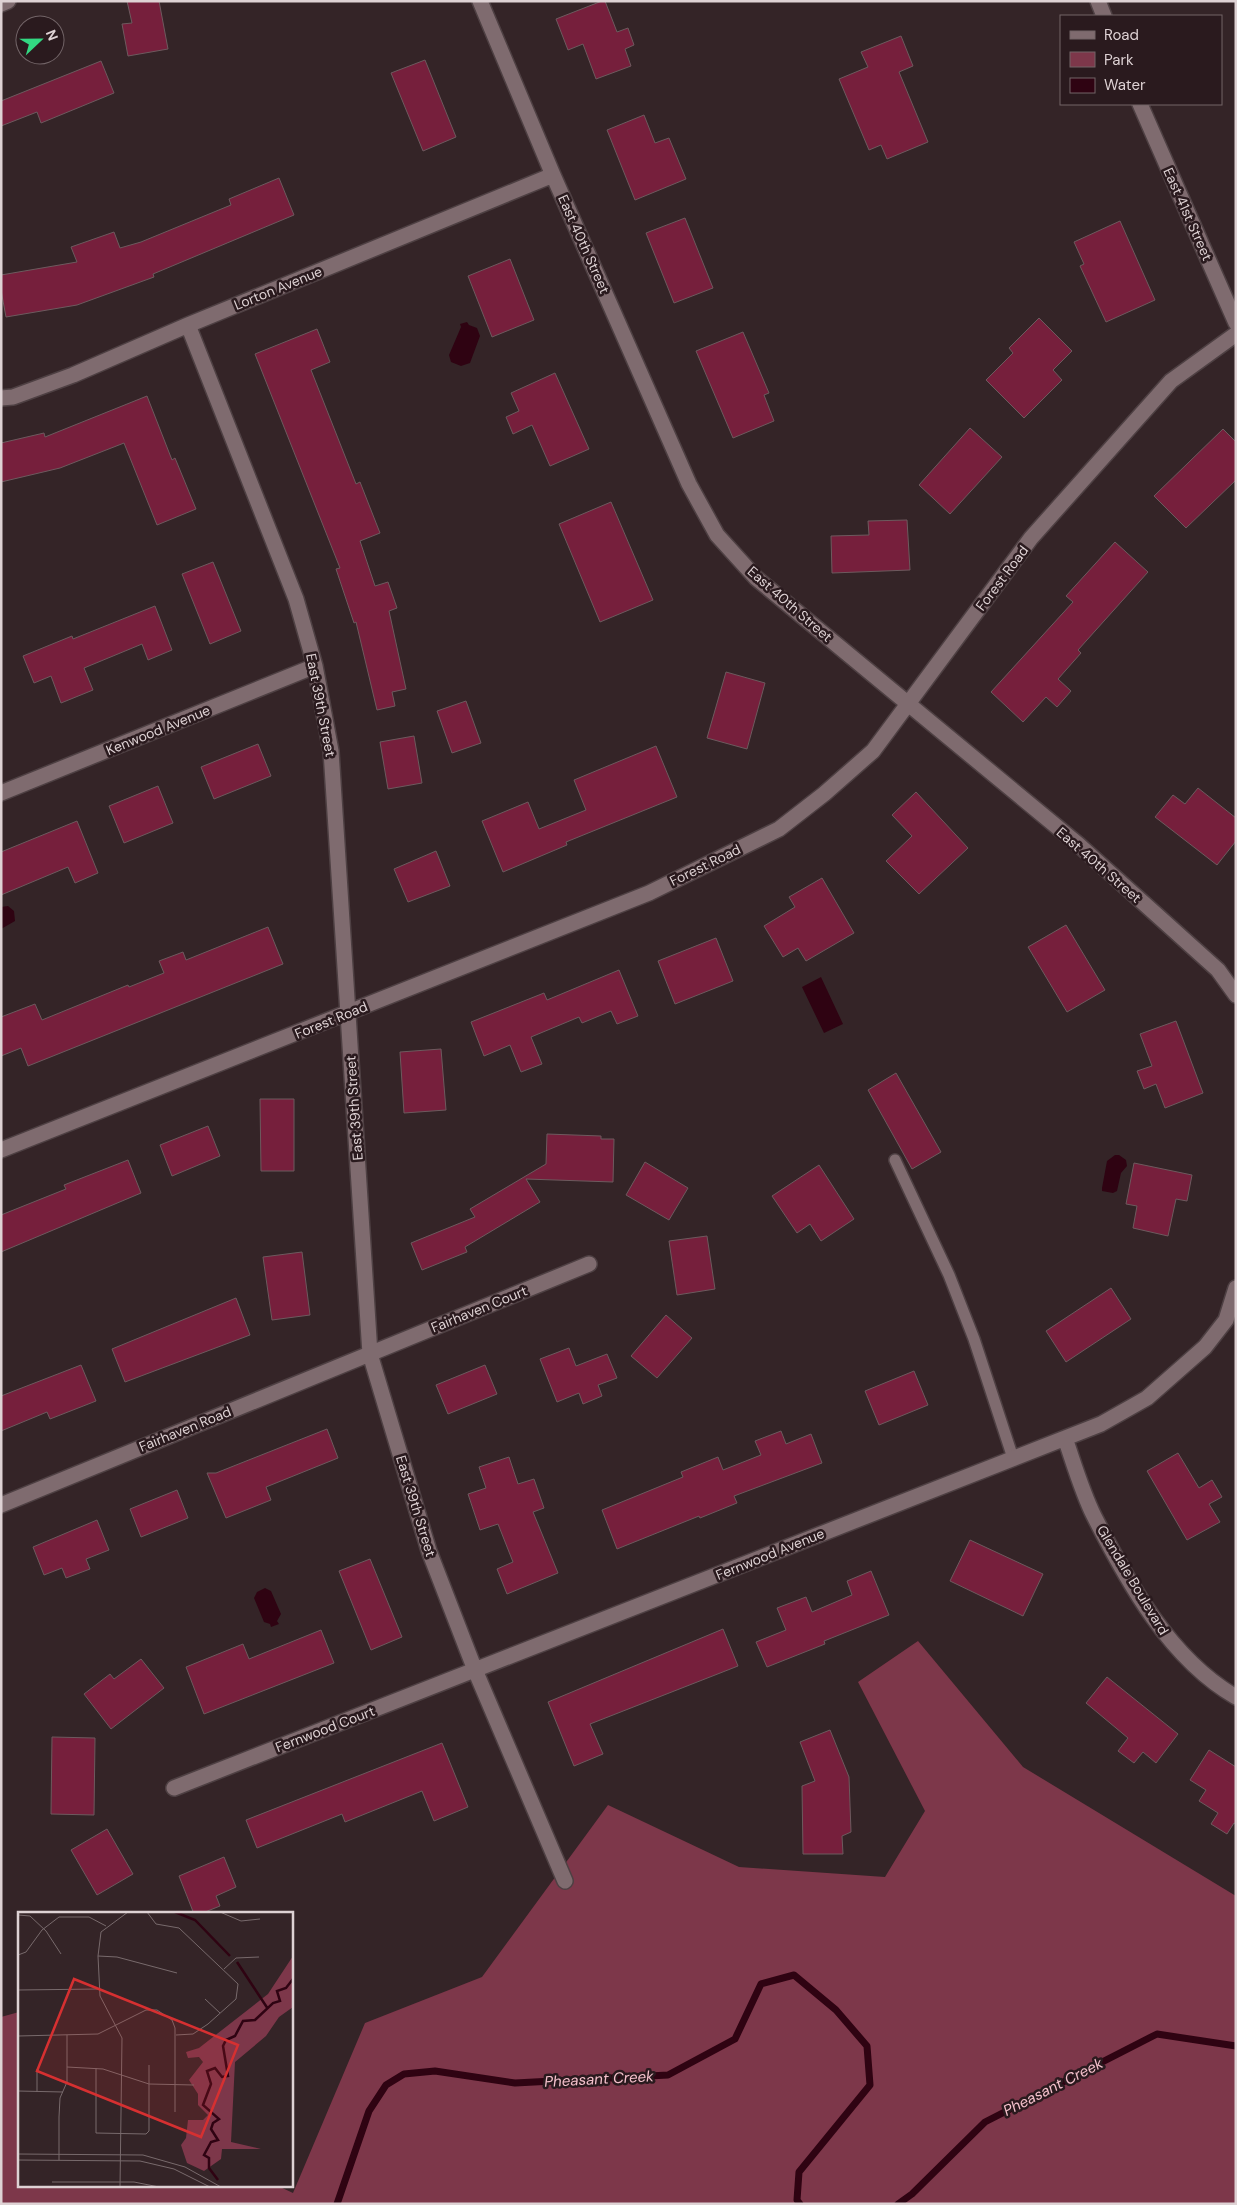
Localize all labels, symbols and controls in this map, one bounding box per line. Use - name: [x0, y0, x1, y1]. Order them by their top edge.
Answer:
- north arrow: [15, 15, 65, 65]
- legend: [1060, 15, 1222, 105]
- text: Road: [1104, 25, 1139, 45]
- text: N: [42, 27, 62, 43]
- text: Park: [1104, 50, 1134, 70]
- text: Water: [1104, 75, 1146, 95]
- street label: East 41st Street: [1159, 165, 1217, 263]
- street label: East 40th Street: [554, 192, 614, 296]
- street label: Lorton Avenue: [231, 262, 325, 314]
- street label: Forest Road: [972, 542, 1032, 614]
- street label: East 40th Street: [744, 562, 836, 646]
- street label: East 39th Street: [302, 652, 340, 758]
- street label: Kenwood Avenue: [103, 701, 213, 759]
- street label: East 40th Street: [1053, 823, 1145, 907]
- street label: Forest Road: [667, 840, 743, 890]
- street label: Forest Road: [292, 997, 370, 1043]
- street label: East 39th Street: [341, 1055, 367, 1161]
- street label: Fairhaven Court: [428, 1281, 530, 1337]
- street label: Fairhaven Road: [136, 1402, 234, 1456]
- street label: East 39th Street: [392, 1453, 440, 1559]
- street label: Glendale Boulevard: [1093, 1522, 1173, 1638]
- street label: Fernwood Avenue: [713, 1524, 827, 1584]
- street label: Fernwood Court: [273, 1702, 377, 1756]
- inset map: [18, 1912, 292, 2188]
- water label: Pheasant Creek: [1000, 2053, 1107, 2121]
- water label: Pheasant Creek: [544, 2066, 655, 2092]

